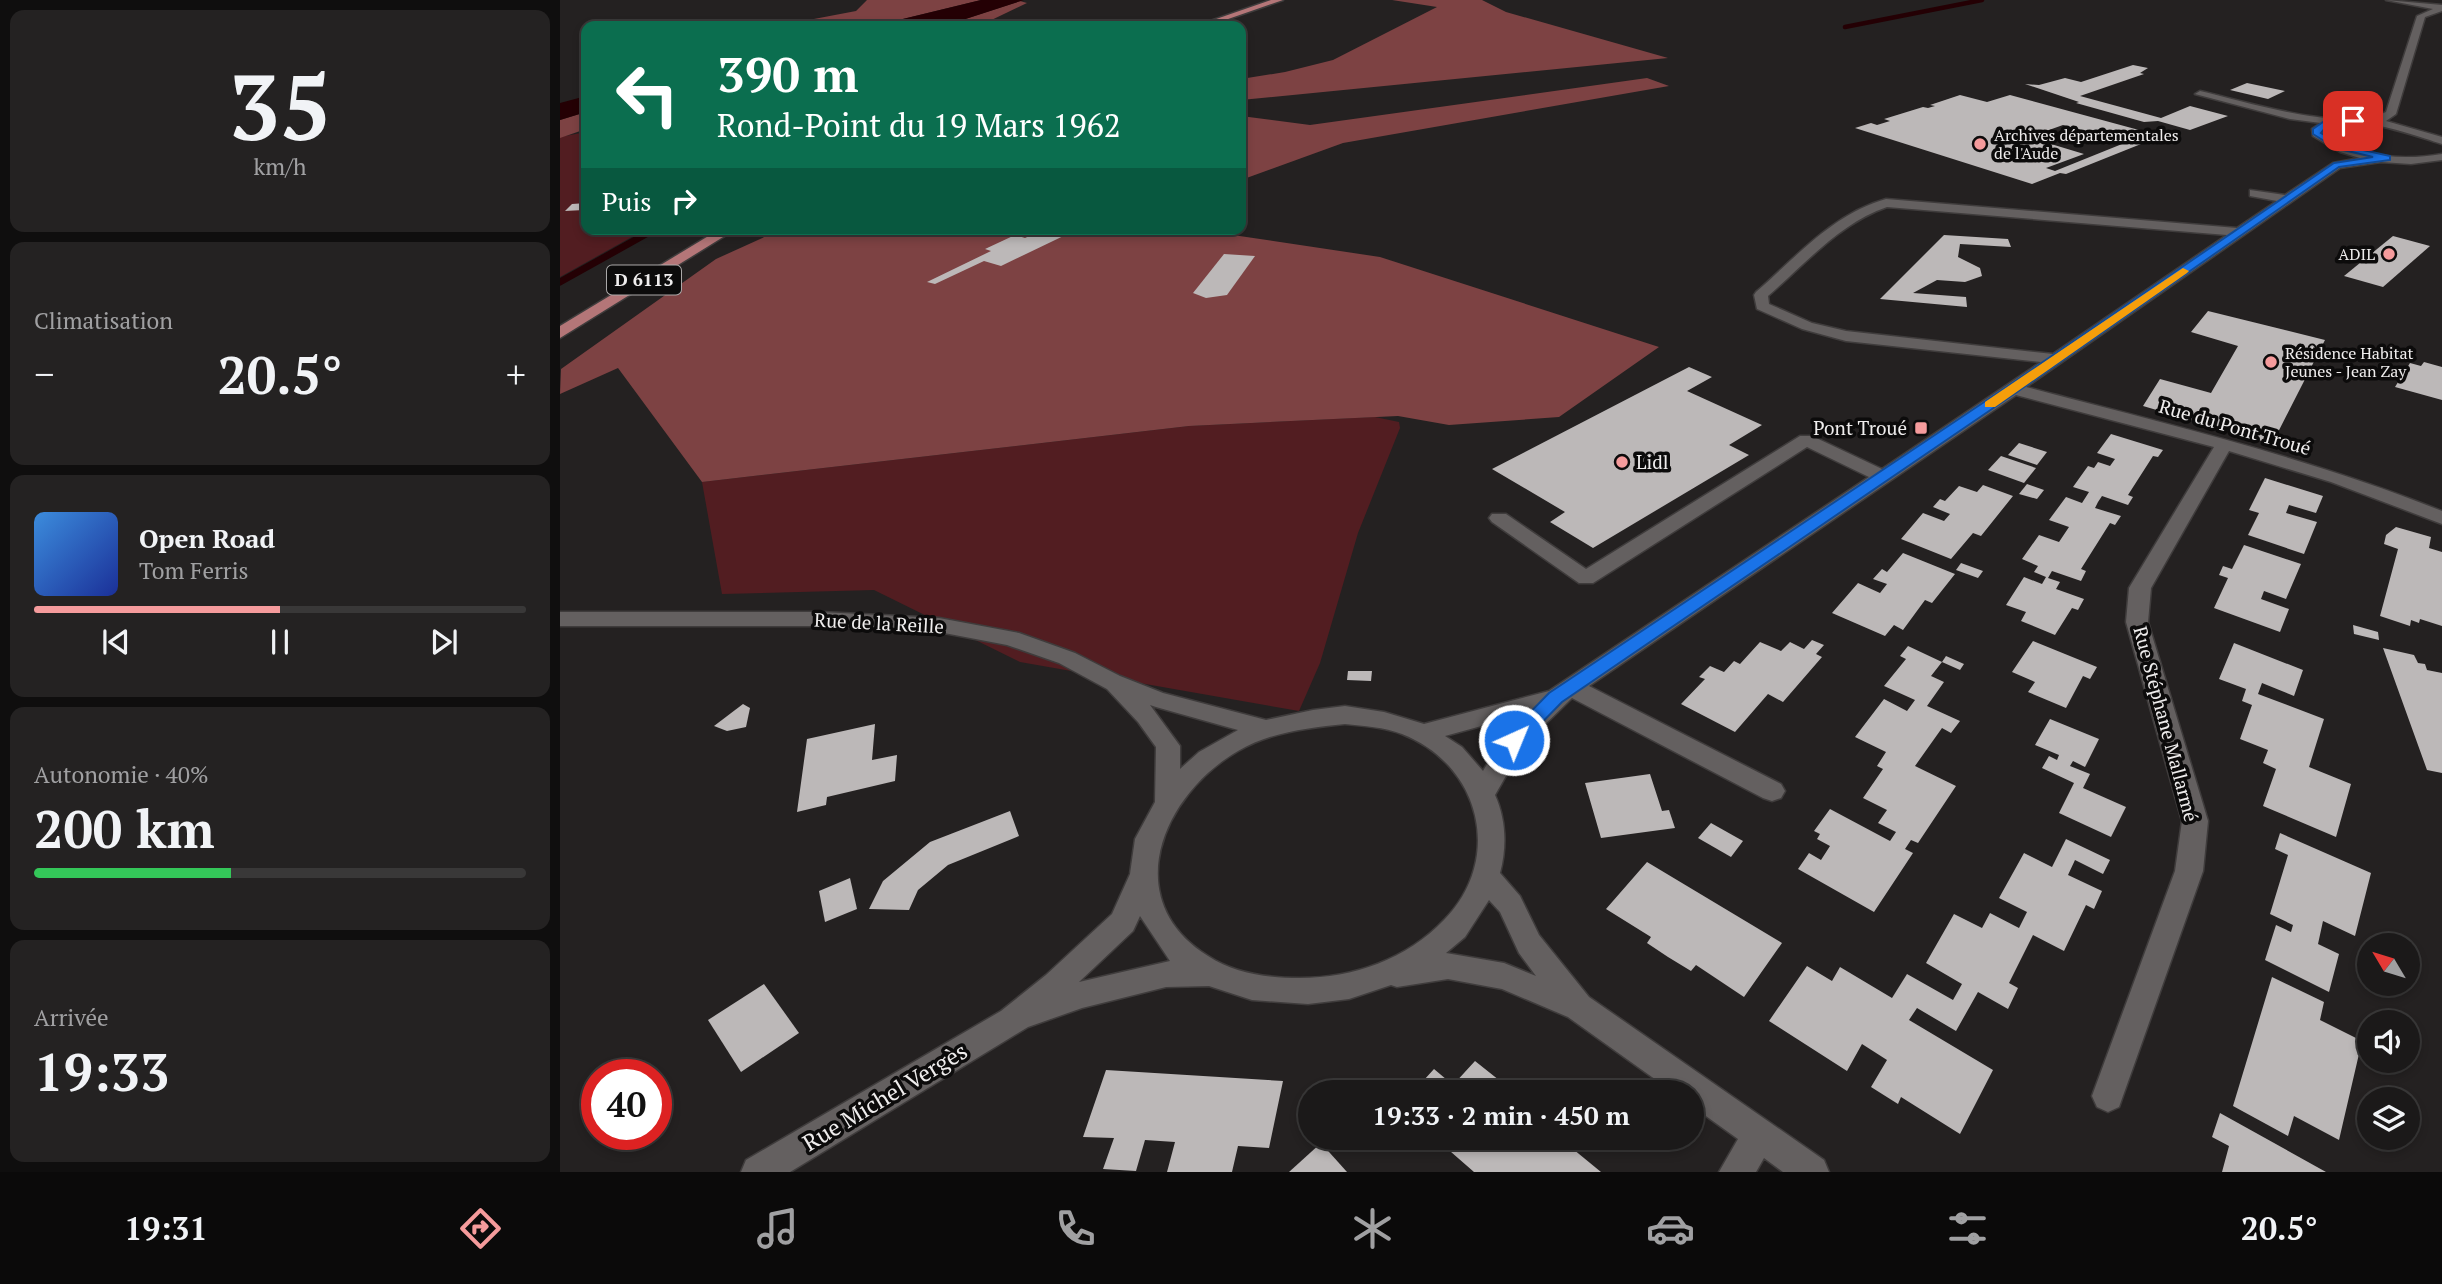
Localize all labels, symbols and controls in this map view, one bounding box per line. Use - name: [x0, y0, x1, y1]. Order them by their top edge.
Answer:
- text: 390 m: [717, 41, 859, 106]
- text: 35: [229, 45, 331, 166]
- icon: left: [602, 49, 693, 140]
- pin: [2323, 91, 2383, 151]
- icon: arrive: [2334, 102, 2372, 140]
- text: Rond-Point du 19 Mars 1962: [717, 104, 1121, 146]
- place label: Archives départementales de l'Aude: [1994, 124, 2179, 164]
- marker: Archives départementales de l'Aude: [1972, 136, 1988, 152]
- text: km/h: [253, 151, 307, 182]
- icon: right: [665, 182, 703, 220]
- text: Puis: [602, 184, 651, 218]
- place label: ADIL: [2338, 243, 2375, 265]
- marker: ADIL: [2381, 246, 2397, 262]
- road number: D 6113: [607, 266, 681, 294]
- text: Climatisation: [34, 305, 173, 336]
- text: 20.5°: [217, 340, 343, 409]
- place label: Résidence Habitat Jeunes - Jean Zay: [2285, 342, 2413, 382]
- text: −: [34, 349, 54, 399]
- text: +: [506, 349, 526, 399]
- marker: Résidence Habitat Jeunes - Jean Zay: [2263, 354, 2279, 370]
- street label: Rue du Pont Troué: [2156, 393, 2314, 460]
- place label: Pont Troué: [1813, 415, 1907, 440]
- marker: Pont Troué: [1913, 420, 1929, 436]
- place label: Lidl: [1636, 449, 1668, 474]
- marker: Lidl: [1614, 454, 1630, 470]
- text: Open Road: [139, 521, 275, 555]
- text: Tom Ferris: [139, 555, 249, 586]
- street label: Rue de la Reille: [814, 607, 945, 638]
- icon: previous: [97, 623, 135, 661]
- icon: pause: [261, 623, 299, 661]
- icon: next: [425, 623, 463, 661]
- street label: Rue Stéphane Mallarmé: [2128, 623, 2205, 824]
- position arrow: [1477, 703, 1551, 777]
- text: Autonomie · 40%: [34, 759, 209, 790]
- text: 200 km: [34, 794, 215, 863]
- north arrow: [2357, 933, 2420, 996]
- map controls: [2357, 933, 2420, 1150]
- text: Arrivée: [34, 1002, 109, 1033]
- button: sound: [2357, 1010, 2420, 1073]
- street label: Rue Michel Vergès: [797, 1035, 973, 1158]
- text: 19:33: [34, 1037, 169, 1106]
- speed limit sign: 40: [581, 1059, 672, 1150]
- button: layers: [2357, 1087, 2420, 1150]
- text: 19:33 · 2 min · 450 m: [1372, 1098, 1630, 1132]
- icon: directions: [456, 1204, 505, 1253]
- icon: music: [753, 1204, 802, 1253]
- icon: phone: [1051, 1204, 1100, 1253]
- icon: climate: [1348, 1204, 1397, 1253]
- icon: car: [1646, 1204, 1695, 1253]
- icon: filters: [1943, 1204, 1992, 1253]
- text: 19:31: [124, 1207, 208, 1249]
- text: 20.5°: [2241, 1207, 2318, 1249]

